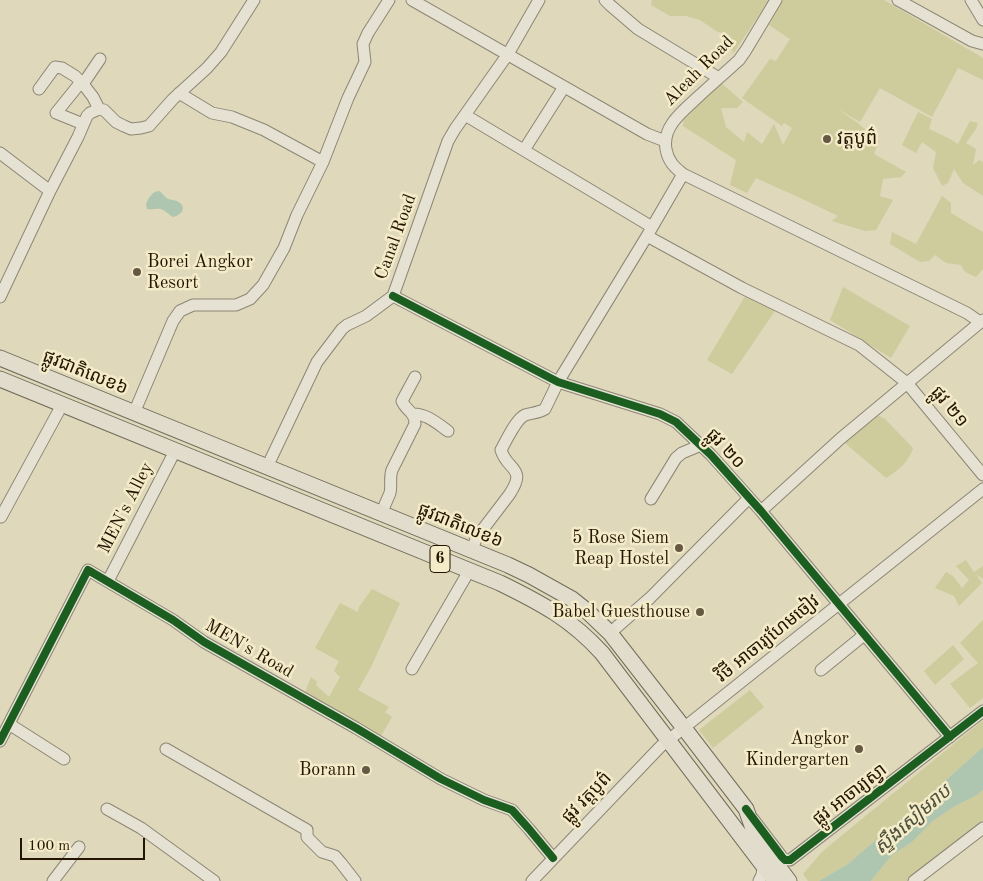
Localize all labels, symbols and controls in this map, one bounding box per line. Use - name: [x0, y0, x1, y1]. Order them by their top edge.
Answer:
- street label: Aleah Road: [659, 31, 739, 111]
- place label: វត្តបូព៌: [837, 128, 877, 150]
- marker: វត្តបូព៌: [821, 133, 833, 145]
- street label: Canal Road: [371, 191, 421, 283]
- place label: Borei Angkor Resort: [147, 251, 253, 294]
- marker: Borei Angkor Resort: [131, 266, 143, 278]
- street label: ផ្លូវជាតិលេខ៦: [39, 346, 131, 400]
- street label: ផ្លូវ ២១: [926, 382, 972, 432]
- street label: ផ្លូវ ២០: [701, 424, 749, 474]
- street label: MEN's Alley: [94, 459, 158, 557]
- street label: ផ្លូវជាតិលេខ៦: [414, 499, 506, 553]
- place label: 5 Rose Siem Reap Hostel: [572, 527, 669, 570]
- marker: 5 Rose Siem Reap Hostel: [673, 542, 685, 554]
- road number: 6: [430, 546, 450, 572]
- street label: វិថី អាចារ្យហែមចៀវ: [712, 591, 824, 687]
- place label: Babel Guesthouse: [552, 601, 690, 623]
- marker: Babel Guesthouse: [694, 606, 706, 618]
- street label: MEN's Road: [201, 615, 297, 683]
- place label: Angkor Kindergarten: [745, 728, 849, 771]
- marker: Angkor Kindergarten: [853, 743, 865, 755]
- place label: Borann: [299, 759, 356, 781]
- street label: ផ្លូវ អាចារ្យស្វា: [809, 759, 891, 831]
- marker: Borann: [360, 764, 372, 776]
- street label: ផ្លូវ វត្តបូព៌: [558, 768, 616, 828]
- water label: ស្ទឹងសៀមរាប: [870, 781, 956, 859]
- scale bar: [22, 828, 148, 860]
- text: 100 m: [28, 839, 70, 854]

